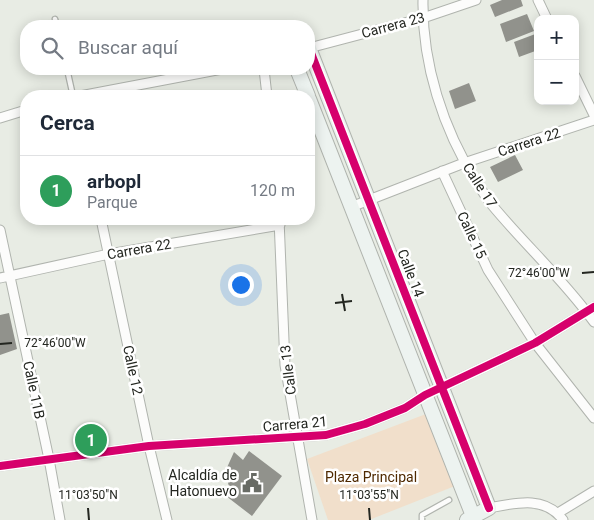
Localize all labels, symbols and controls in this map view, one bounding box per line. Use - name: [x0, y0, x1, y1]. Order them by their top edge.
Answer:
- street label: Carrera 23: [360, 9, 426, 41]
- map controls: [534, 15, 579, 105]
- button: +: [534, 15, 579, 60]
- search box: [20, 20, 315, 75]
- icon: search: [38, 34, 66, 62]
- text: Buscar aquí: [78, 36, 178, 59]
- button: −: [534, 60, 579, 105]
- text: Cerca: [40, 111, 95, 135]
- street label: Carrera 22: [496, 124, 562, 160]
- street label: Calle 17: [460, 160, 500, 211]
- text: arbopl: [87, 170, 141, 193]
- text: 1: [51, 181, 61, 200]
- text: 120 m: [250, 181, 295, 200]
- text: Parque: [87, 193, 137, 212]
- street label: Calle 15: [454, 209, 490, 261]
- street label: Carrera 22: [106, 235, 172, 263]
- street label: Calle 14: [395, 247, 428, 299]
- text: 72°46'00"W: [508, 266, 570, 280]
- your location: [228, 272, 254, 298]
- text: 72°46'00"W: [24, 336, 86, 350]
- street label: Calle 12: [120, 344, 146, 396]
- street label: Calle 13: [277, 344, 299, 396]
- street label: Calle 11B: [20, 360, 48, 420]
- street label: Carrera 21: [262, 413, 328, 435]
- pin: 1: [75, 421, 107, 459]
- place label: Alcaldía de Hatonuevo: [168, 467, 237, 499]
- park label: Plaza Principal: [325, 469, 417, 485]
- public building icon: Alcaldía de Hatonuevo: [241, 472, 263, 494]
- text: 11°03'50"N: [58, 488, 118, 502]
- text: 11°03'55"N: [339, 488, 399, 502]

